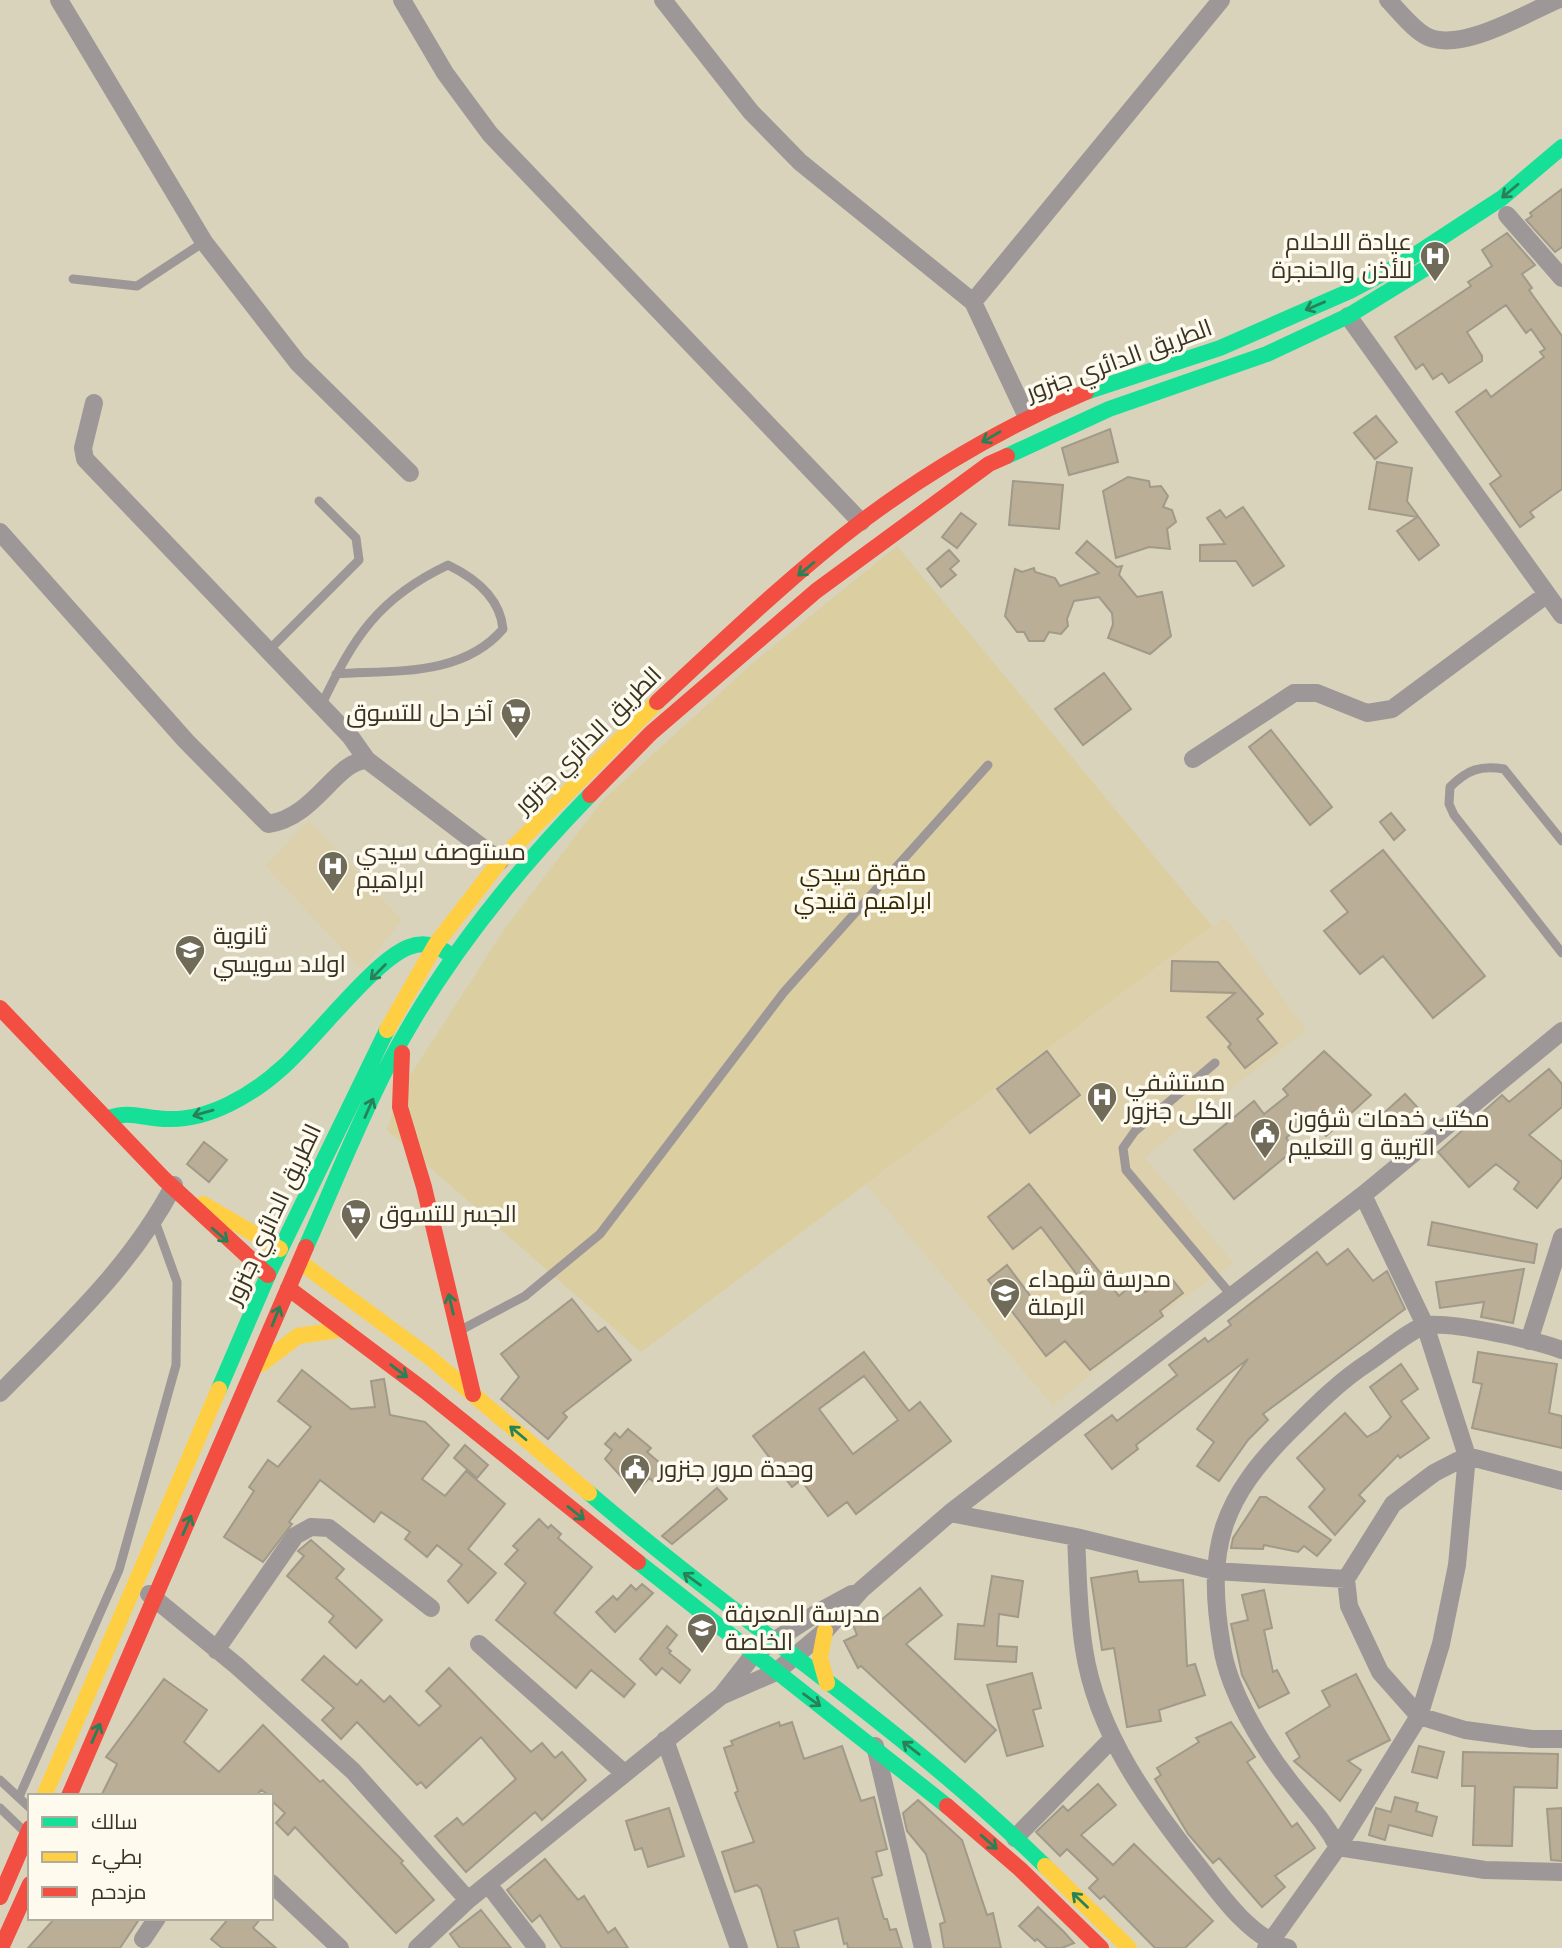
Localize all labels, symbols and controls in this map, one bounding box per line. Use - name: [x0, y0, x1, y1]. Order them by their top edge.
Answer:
- one-way arrow: [1501, 183, 1519, 199]
- place label: عيادة الاحلام للأذن والحنجرة: [1272, 227, 1412, 284]
- hospital icon: عيادة الاحلام للأذن والحنجرة: [1418, 239, 1452, 283]
- one-way arrow: [1304, 300, 1326, 313]
- street label: الطريق الدائري جنزور: [1020, 312, 1217, 411]
- one-way arrow: [981, 431, 1002, 444]
- one-way arrow: [797, 561, 815, 576]
- street label: الطريق الدائري جنزور: [507, 660, 670, 823]
- supermarket icon: آخر حل للتسوق: [499, 696, 533, 740]
- place label: آخر حل للتسوق: [346, 698, 494, 728]
- place label: مستوصف سيدي ابراهيم: [356, 837, 526, 896]
- hospital icon: مستوصف سيدي ابراهيم: [316, 849, 350, 893]
- park label: مقبرة سيدي ابراهيم قنيدي: [794, 858, 932, 919]
- place label: ثانوية اولاد سويسي: [213, 921, 346, 982]
- school or university icon: ثانوية اولاد سويسي: [173, 933, 207, 977]
- one-way arrow: [370, 964, 387, 981]
- place label: مستشفي الكلى جنزور: [1123, 1068, 1233, 1125]
- hospital icon: مستشفي الكلى جنزور: [1085, 1080, 1119, 1124]
- one-way arrow: [363, 1098, 376, 1119]
- place label: مكتب خدمات شؤون التربية و التعليم: [1288, 1104, 1490, 1163]
- one-way arrow: [192, 1107, 215, 1120]
- public building icon: مكتب خدمات شؤون التربية و التعليم: [1248, 1116, 1282, 1160]
- street label: الطريق الدائري جنزور: [217, 1119, 331, 1312]
- supermarket icon: الجسر للتسوق: [339, 1197, 373, 1241]
- place label: الجسر للتسوق: [379, 1199, 517, 1229]
- one-way arrow: [211, 1227, 229, 1243]
- place label: مدرسة شهداء الرملة: [1028, 1264, 1171, 1321]
- school or university icon: مدرسة شهداء الرملة: [988, 1276, 1022, 1320]
- one-way arrow: [444, 1293, 457, 1316]
- one-way arrow: [271, 1305, 284, 1327]
- one-way arrow: [389, 1363, 407, 1378]
- one-way arrow: [510, 1425, 528, 1441]
- public building icon: وحدة مرور جنزور: [618, 1452, 652, 1496]
- place label: وحدة مرور جنزور: [656, 1454, 814, 1483]
- one-way arrow: [567, 1505, 585, 1520]
- one-way arrow: [182, 1515, 195, 1536]
- one-way arrow: [683, 1572, 702, 1587]
- place label: مدرسة المعرفة الخاصة: [725, 1599, 880, 1656]
- school or university icon: مدرسة المعرفة الخاصة: [685, 1611, 719, 1655]
- one-way arrow: [802, 1693, 821, 1707]
- one-way arrow: [90, 1723, 103, 1745]
- one-way arrow: [902, 1741, 920, 1756]
- legend: [28, 1794, 273, 1920]
- text: سالك: [91, 1809, 138, 1834]
- one-way arrow: [980, 1834, 998, 1850]
- text: بطيء: [91, 1844, 142, 1873]
- text: مزدحم: [91, 1879, 146, 1906]
- one-way arrow: [1072, 1892, 1089, 1909]

